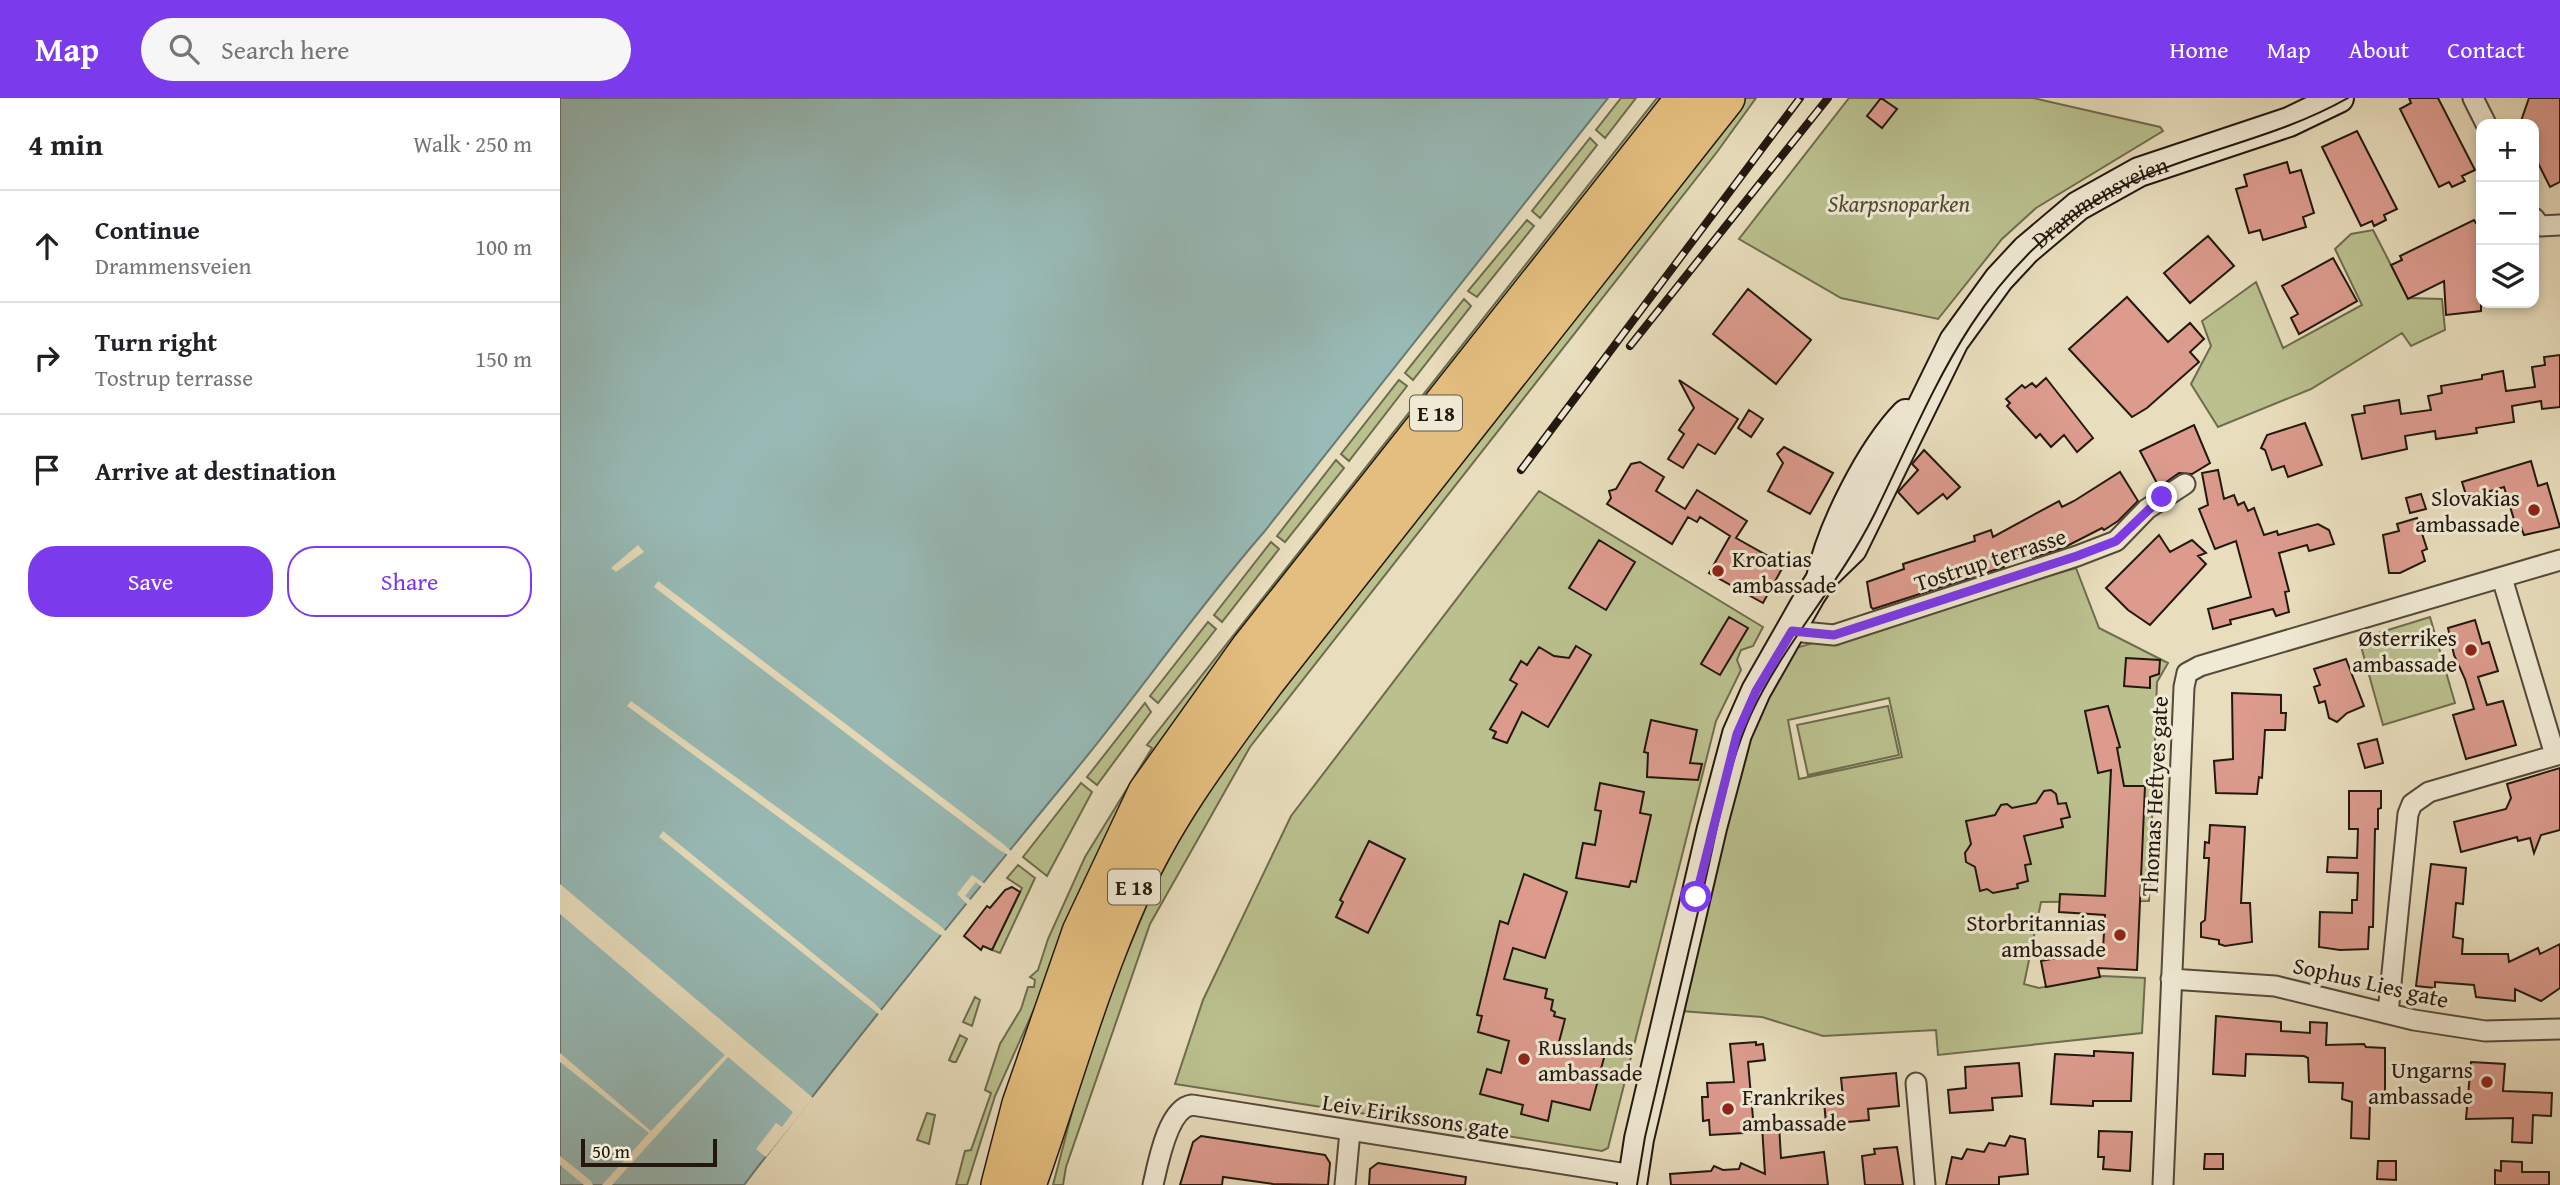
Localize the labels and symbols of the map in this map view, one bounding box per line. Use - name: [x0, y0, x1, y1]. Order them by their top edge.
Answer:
- street label: Drammensveien: [2024, 147, 2172, 256]
- park label: Skarpsnoparken: [1828, 187, 1971, 220]
- road number: E 18: [1410, 396, 1462, 430]
- route end: [2146, 481, 2177, 512]
- place label: Slovakias ambassade: [2415, 481, 2520, 540]
- marker: Slovakias ambassade: [2526, 502, 2542, 518]
- street label: Tostrup terrasse: [1910, 519, 2070, 599]
- place label: Kroatias ambassade: [1732, 542, 1837, 601]
- marker: Kroatias ambassade: [1710, 563, 1726, 579]
- place label: Østerrikes ambassade: [2352, 621, 2457, 680]
- marker: Østerrikes ambassade: [2463, 642, 2479, 658]
- street label: Thomas Heftyes gate: [2132, 695, 2176, 897]
- road number: E 18: [1108, 870, 1160, 904]
- route start: [1680, 881, 1711, 912]
- place label: Storbritannias ambassade: [1966, 906, 2106, 965]
- marker: Storbritannias ambassade: [2112, 927, 2128, 943]
- street label: Sophus Lies gate: [2290, 948, 2452, 1016]
- place label: Russlands ambassade: [1538, 1030, 1643, 1089]
- marker: Russlands ambassade: [1516, 1051, 1532, 1067]
- place label: Ungarns ambassade: [2368, 1053, 2473, 1112]
- marker: Ungarns ambassade: [2479, 1074, 2495, 1090]
- place label: Frankrikes ambassade: [1742, 1080, 1847, 1139]
- street label: Leiv Eirikssons gate: [1320, 1085, 1512, 1147]
- marker: Frankrikes ambassade: [1720, 1101, 1736, 1117]
- scale bar: [581, 1136, 718, 1168]

